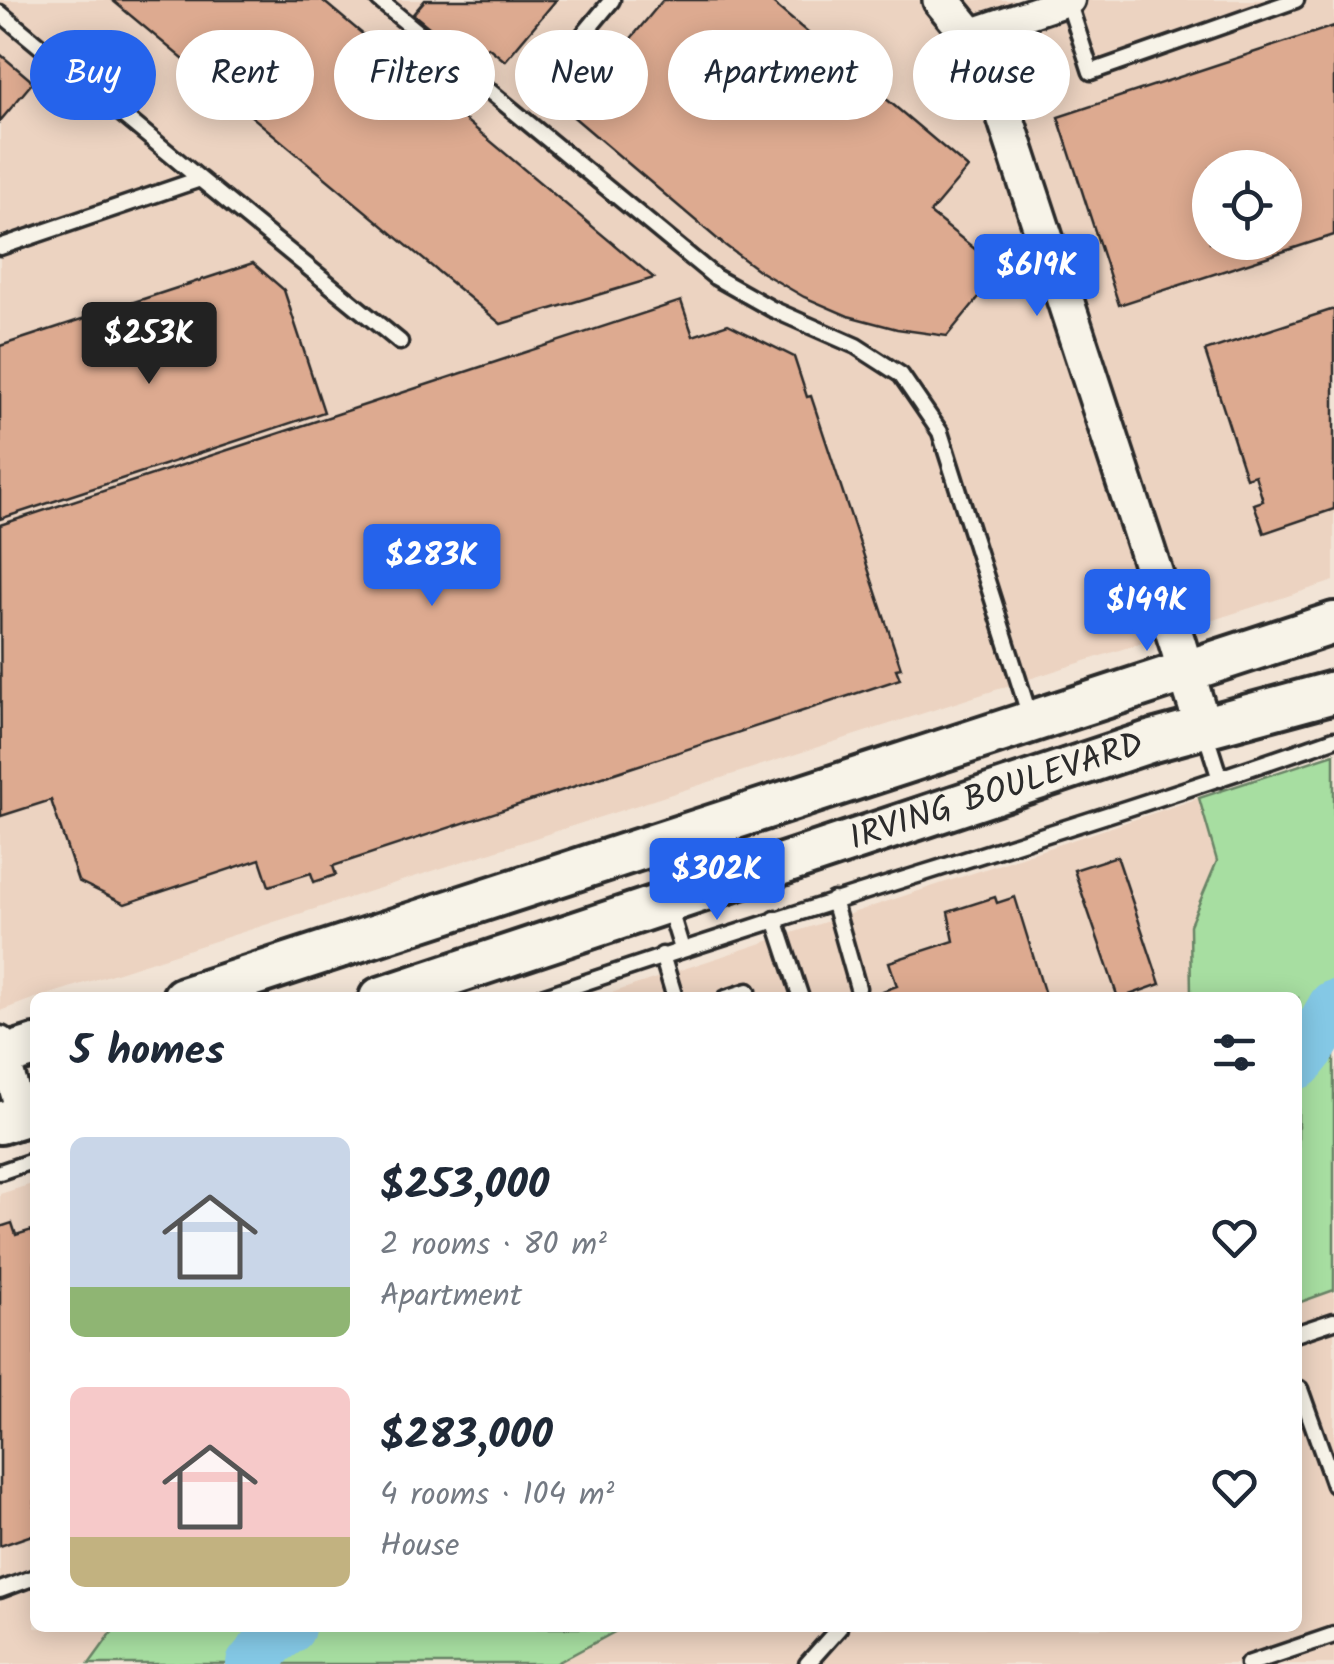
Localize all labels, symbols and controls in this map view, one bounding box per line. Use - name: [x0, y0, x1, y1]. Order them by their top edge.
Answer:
- chip: Buy: [30, 30, 156, 120]
- chip: Rent: [176, 30, 314, 120]
- chip: Filters: [334, 30, 495, 120]
- chip: New: [515, 30, 648, 120]
- chip: Apartment: [668, 30, 893, 120]
- chip: House: [913, 30, 1070, 120]
- map controls: [1192, 150, 1302, 260]
- button: locate: [1192, 150, 1302, 260]
- pin: $619K: [967, 234, 1107, 319]
- text: $619K: [996, 241, 1078, 292]
- pin: $253K: [79, 302, 219, 387]
- text: $253K: [104, 309, 194, 360]
- pin: $283K: [362, 524, 502, 609]
- text: $283K: [385, 531, 479, 582]
- pin: $149K: [1077, 569, 1217, 654]
- text: $149K: [1106, 576, 1188, 627]
- street label: IRVING BOULEVARD: [842, 718, 1151, 868]
- pin: $302K: [647, 838, 787, 923]
- text: $302K: [672, 845, 762, 896]
- text: 5 homes: [70, 1019, 225, 1086]
- icon: filters: [1207, 1025, 1262, 1080]
- text: $253,000: [380, 1153, 549, 1220]
- icon: home: [150, 1177, 270, 1297]
- icon: heart: [1207, 1210, 1262, 1265]
- text: 2 rooms · 80 m²: [380, 1220, 607, 1271]
- text: Apartment: [380, 1271, 522, 1322]
- text: $283,000: [380, 1403, 553, 1470]
- icon: home: [150, 1427, 270, 1547]
- icon: heart: [1207, 1460, 1262, 1515]
- text: 4 rooms · 104 m²: [380, 1470, 614, 1521]
- text: House: [380, 1521, 459, 1572]

